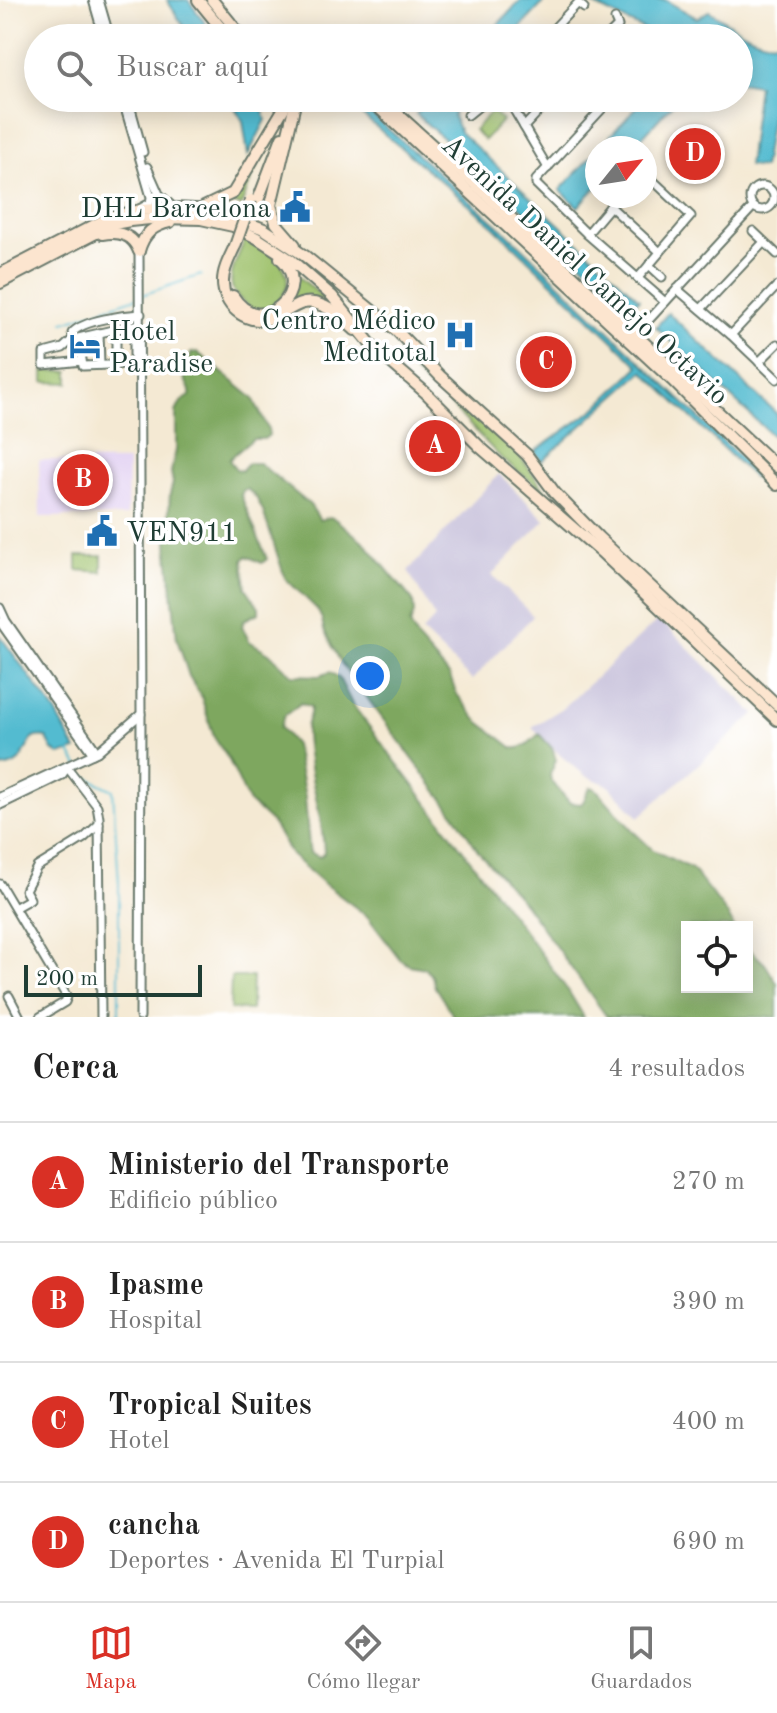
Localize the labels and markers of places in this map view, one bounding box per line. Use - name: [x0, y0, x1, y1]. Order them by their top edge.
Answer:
- pin: D: [669, 124, 721, 184]
- public building icon: DHL Barcelona: [278, 190, 312, 224]
- place label: DHL Barcelona: [80, 196, 271, 224]
- place label: Centro Médico Meditotal: [262, 308, 436, 368]
- hospital icon: Centro Médico Meditotal: [443, 318, 477, 352]
- place label: Hotel Paradise: [109, 319, 213, 379]
- hotel icon: Hotel Paradise: [68, 329, 102, 363]
- pin: C: [520, 332, 572, 392]
- pin: A: [409, 416, 461, 476]
- pin: B: [57, 450, 109, 510]
- public building icon: VEN911: [85, 514, 119, 548]
- place label: VEN911: [126, 520, 237, 548]

